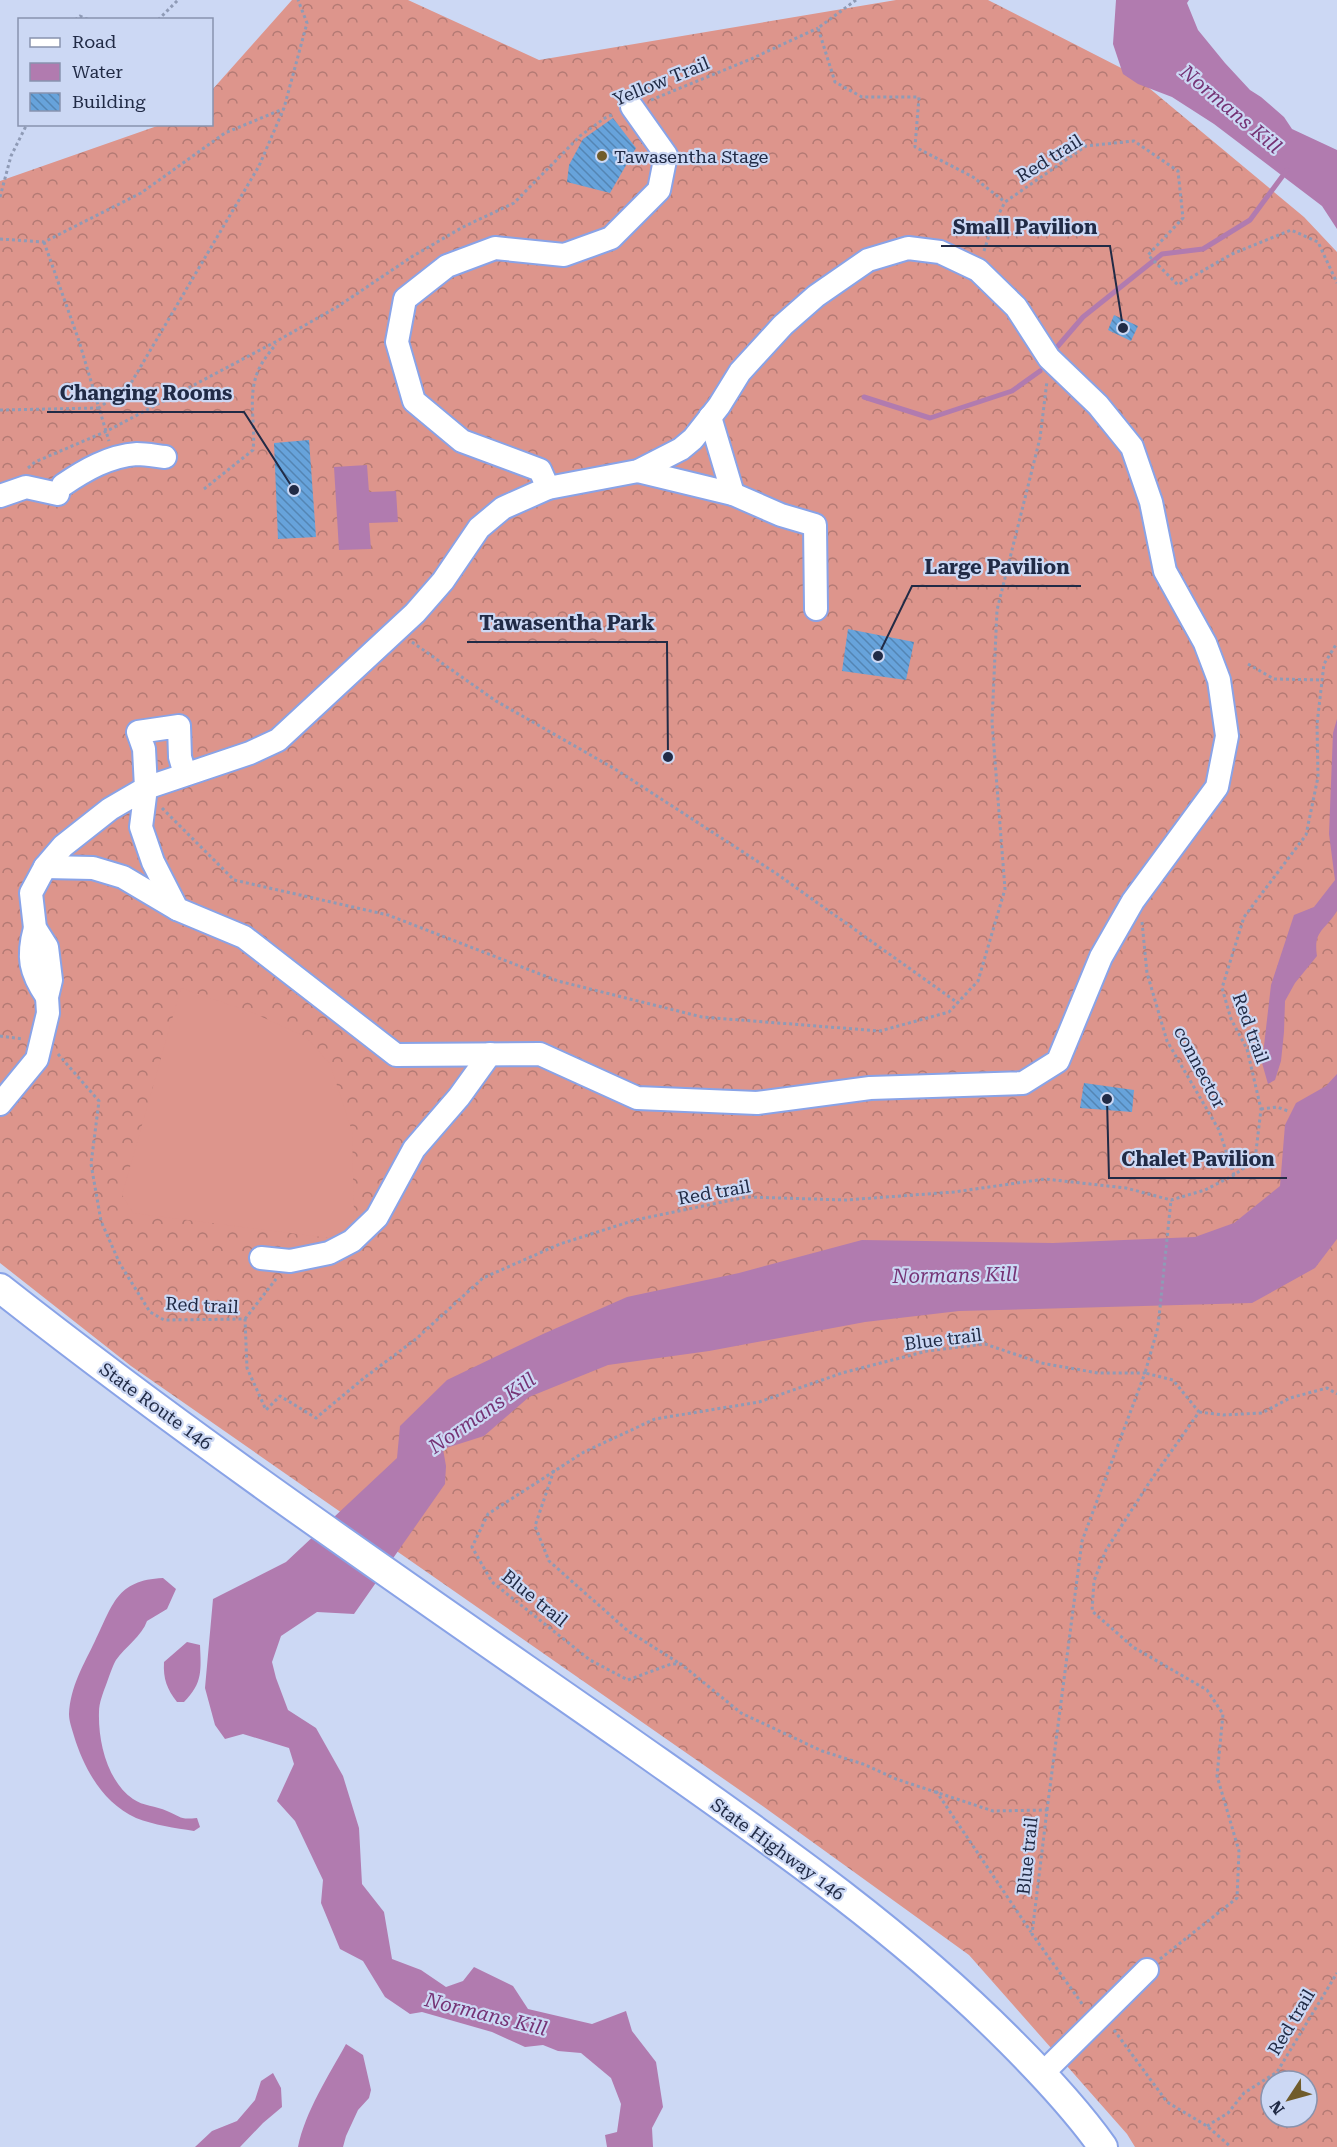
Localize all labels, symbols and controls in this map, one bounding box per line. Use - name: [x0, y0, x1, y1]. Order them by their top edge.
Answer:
- legend: [18, 18, 213, 126]
- text: Road: [72, 31, 117, 52]
- street label: Yellow Trail: [610, 52, 713, 110]
- water label: Normans Kill: [1175, 59, 1287, 158]
- text: Water: [72, 61, 123, 82]
- text: Building: [72, 91, 146, 112]
- street label: Red trail: [1012, 129, 1086, 186]
- place label: Tawasentha Stage: [614, 146, 769, 167]
- marker: Tawasentha Stage: [595, 149, 609, 163]
- callout: Small Pavilion: [941, 208, 1110, 246]
- text: Small Pavilion: [953, 215, 1098, 239]
- callout: Changing Rooms: [47, 374, 244, 412]
- text: Changing Rooms: [60, 381, 232, 405]
- callout: Large Pavilion: [912, 548, 1081, 586]
- text: Large Pavilion: [924, 555, 1070, 579]
- callout: Tawasentha Park: [467, 604, 667, 642]
- text: Tawasentha Park: [479, 611, 655, 635]
- street label: Red trail: [1229, 990, 1274, 1066]
- street label: connector: [1170, 1023, 1230, 1111]
- callout: Chalet Pavilion: [1109, 1140, 1287, 1178]
- text: Chalet Pavilion: [1121, 1147, 1275, 1171]
- street label: Red trail: [676, 1175, 752, 1209]
- water label: Normans Kill: [891, 1262, 1018, 1288]
- street label: Red trail: [165, 1293, 240, 1317]
- street label: Blue trail: [903, 1324, 984, 1354]
- street label: State Route 146: [96, 1358, 216, 1454]
- water label: Normans Kill: [423, 1367, 540, 1459]
- street label: Blue trail: [498, 1565, 572, 1631]
- street label: State Highway 146: [707, 1793, 849, 1905]
- street label: Blue trail: [1012, 1816, 1042, 1896]
- street label: Red trail: [1263, 1985, 1319, 2059]
- water label: Normans Kill: [421, 1987, 550, 2041]
- north arrow: [1259, 2069, 1319, 2129]
- text: N: [1266, 2097, 1289, 2118]

